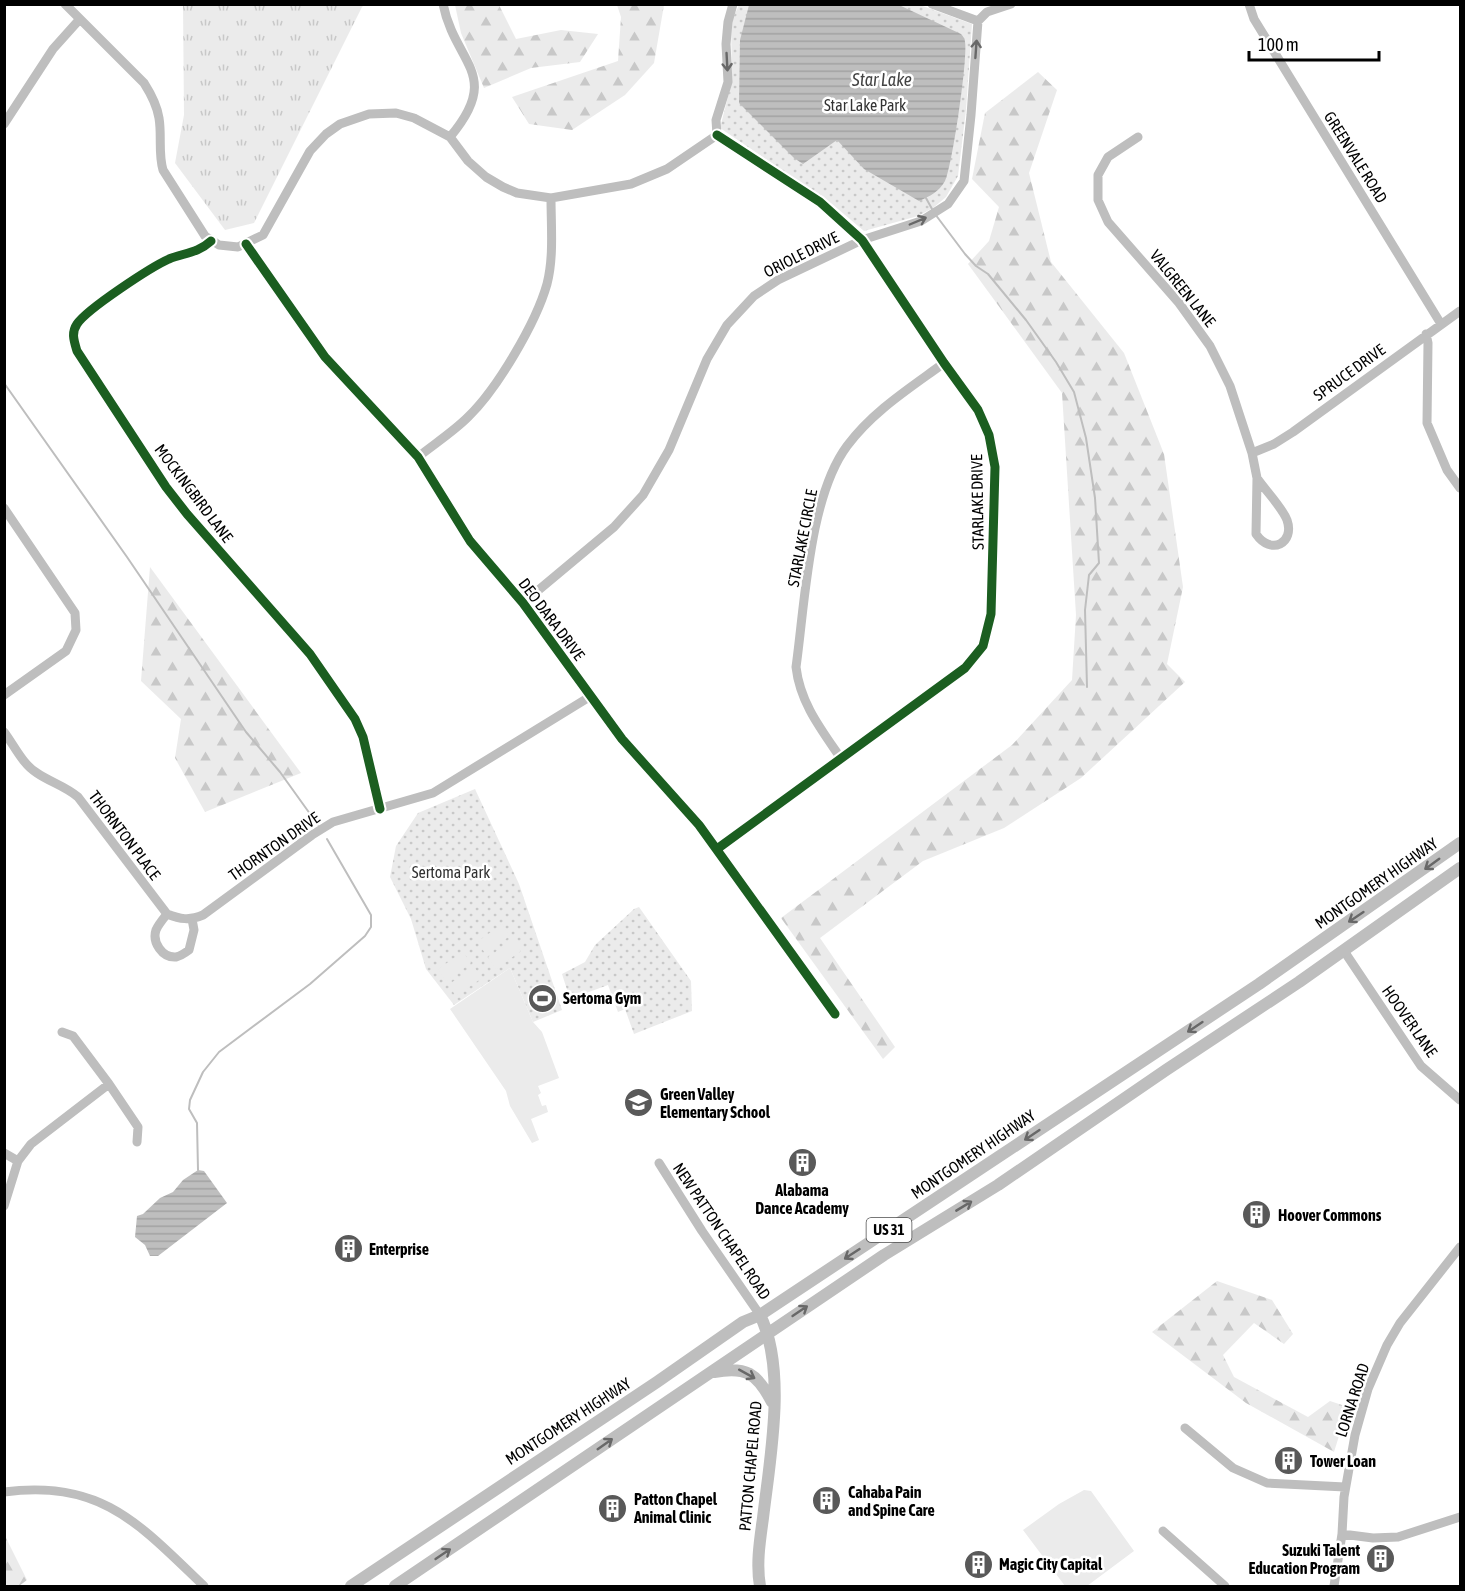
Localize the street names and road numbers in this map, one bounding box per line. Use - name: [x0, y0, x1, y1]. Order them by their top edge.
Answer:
- street label: GREENVALE ROAD: [1321, 108, 1391, 206]
- street label: ORIOLE DRIVE: [761, 227, 842, 281]
- street label: VALGREEN LANE: [1147, 246, 1219, 330]
- street label: SPRUCE DRIVE: [1310, 340, 1388, 404]
- street label: MOCKINGBIRD LANE: [151, 440, 237, 546]
- street label: STARLAKE DRIVE: [967, 454, 987, 550]
- street label: STARLAKE CIRCLE: [784, 487, 820, 588]
- street label: DEO DARA DRIVE: [515, 575, 589, 664]
- street label: THORNTON PLACE: [86, 787, 164, 883]
- street label: THORNTON DRIVE: [225, 808, 323, 884]
- street label: MONTGOMERY HIGHWAY: [1311, 833, 1441, 932]
- street label: HOOVER LANE: [1379, 982, 1441, 1060]
- street label: MONTGOMERY HIGHWAY: [908, 1105, 1039, 1202]
- street label: NEW PATTON CHAPEL ROAD: [670, 1159, 774, 1303]
- road number: US 31: [866, 1218, 912, 1242]
- street label: LORNA ROAD: [1332, 1361, 1372, 1439]
- street label: MONTGOMERY HIGHWAY: [502, 1373, 635, 1468]
- street label: PATTON CHAPEL ROAD: [735, 1400, 765, 1532]

